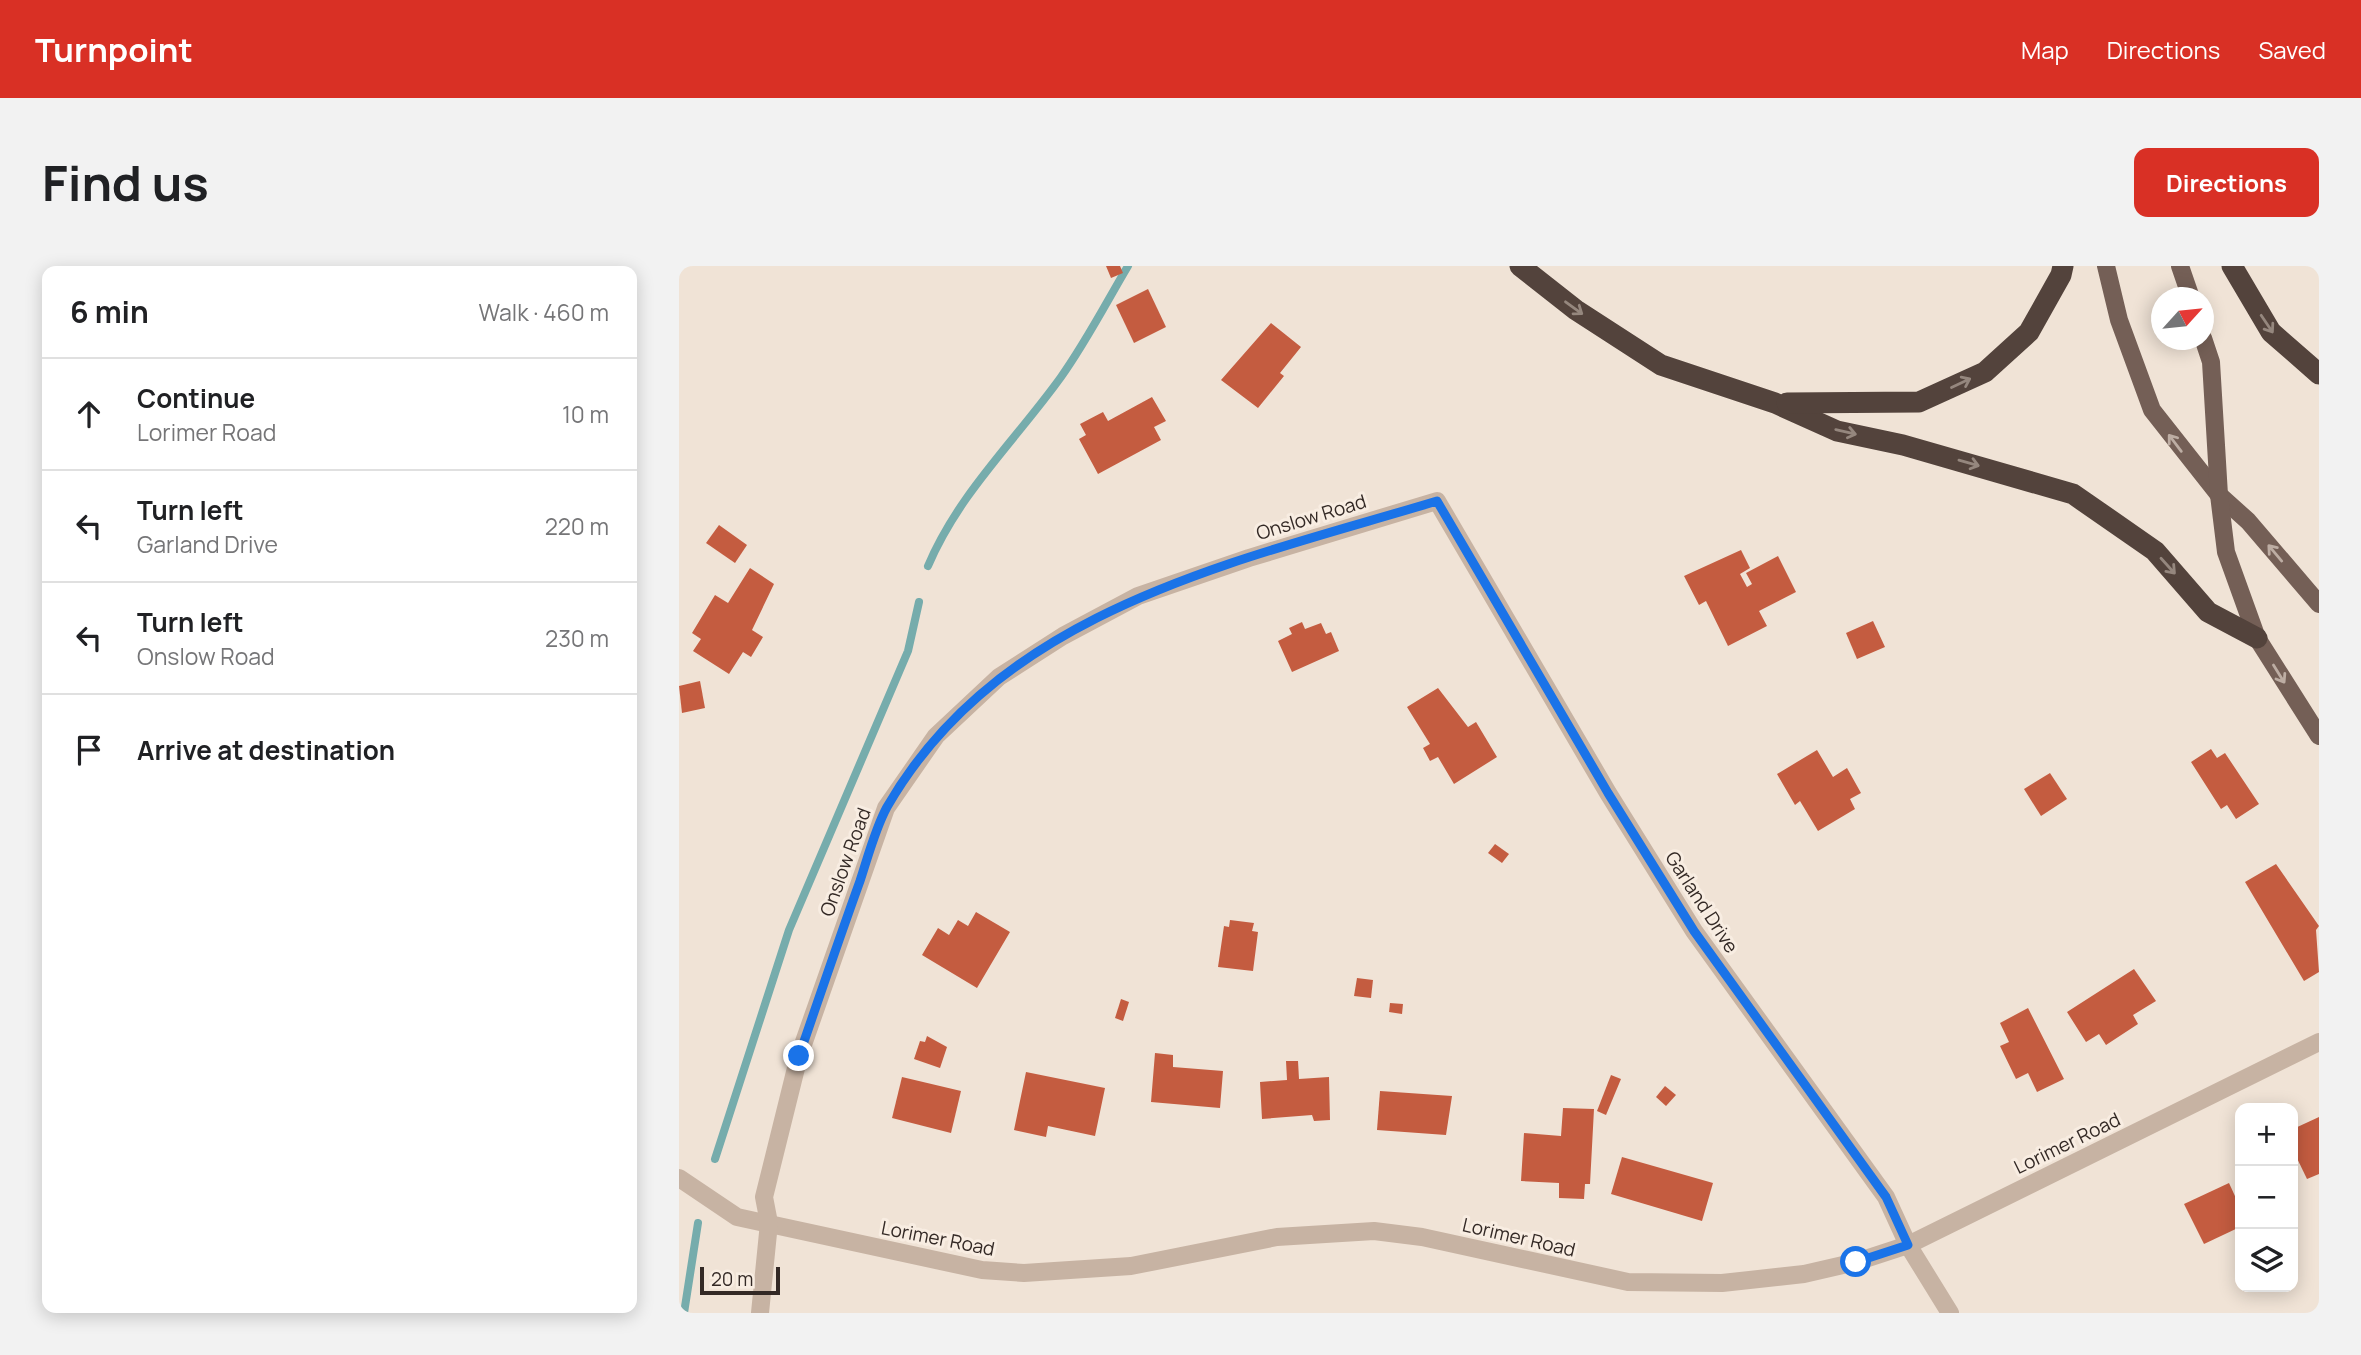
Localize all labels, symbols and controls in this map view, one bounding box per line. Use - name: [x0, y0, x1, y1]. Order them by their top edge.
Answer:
- text: Turnpoint: [35, 27, 193, 72]
- text: Map: [2021, 33, 2069, 66]
- text: Directions: [2107, 33, 2220, 66]
- text: Saved: [2258, 33, 2326, 66]
- button: Directions: [2134, 148, 2319, 217]
- text: Find us: [42, 149, 209, 216]
- north arrow: [2151, 287, 2214, 350]
- text: 6 min: [70, 291, 149, 332]
- text: Walk · 460 m: [479, 296, 609, 328]
- one-way arrow: [1564, 300, 1583, 315]
- one-way arrow: [2261, 314, 2275, 334]
- one-way arrow: [1950, 376, 1971, 389]
- text: Continue: [137, 380, 255, 416]
- icon: ahead: [70, 395, 108, 433]
- text: 10 m: [562, 398, 609, 430]
- text: Lorimer Road: [137, 416, 276, 448]
- one-way arrow: [1834, 426, 1856, 439]
- one-way arrow: [2168, 434, 2183, 452]
- one-way arrow: [1957, 457, 1980, 470]
- street label: Onslow Road: [1253, 488, 1369, 546]
- text: Turn left: [137, 492, 244, 528]
- icon: left: [70, 507, 108, 545]
- text: 220 m: [545, 510, 609, 542]
- text: Garland Drive: [137, 528, 278, 560]
- one-way arrow: [2267, 544, 2283, 562]
- one-way arrow: [2160, 556, 2176, 574]
- text: Turn left: [137, 604, 244, 640]
- icon: left: [70, 619, 108, 657]
- text: 230 m: [545, 622, 609, 654]
- text: Onslow Road: [137, 640, 275, 672]
- one-way arrow: [2273, 663, 2287, 683]
- icon: arrive: [70, 731, 108, 769]
- text: Arrive at destination: [137, 732, 395, 768]
- street label: Onslow Road: [813, 804, 877, 920]
- street label: Garland Drive: [1659, 846, 1745, 958]
- route end: [783, 1040, 814, 1071]
- map controls: [2235, 1103, 2298, 1292]
- button: +: [2235, 1103, 2298, 1166]
- street label: Lorimer Road: [2010, 1106, 2124, 1180]
- button: −: [2235, 1166, 2298, 1229]
- street label: Lorimer Road: [1460, 1211, 1578, 1263]
- street label: Lorimer Road: [879, 1214, 997, 1262]
- button: layers: [2235, 1229, 2298, 1292]
- route start: [1840, 1246, 1871, 1277]
- scale bar: [700, 1264, 781, 1296]
- text: 20 m: [711, 1266, 753, 1292]

